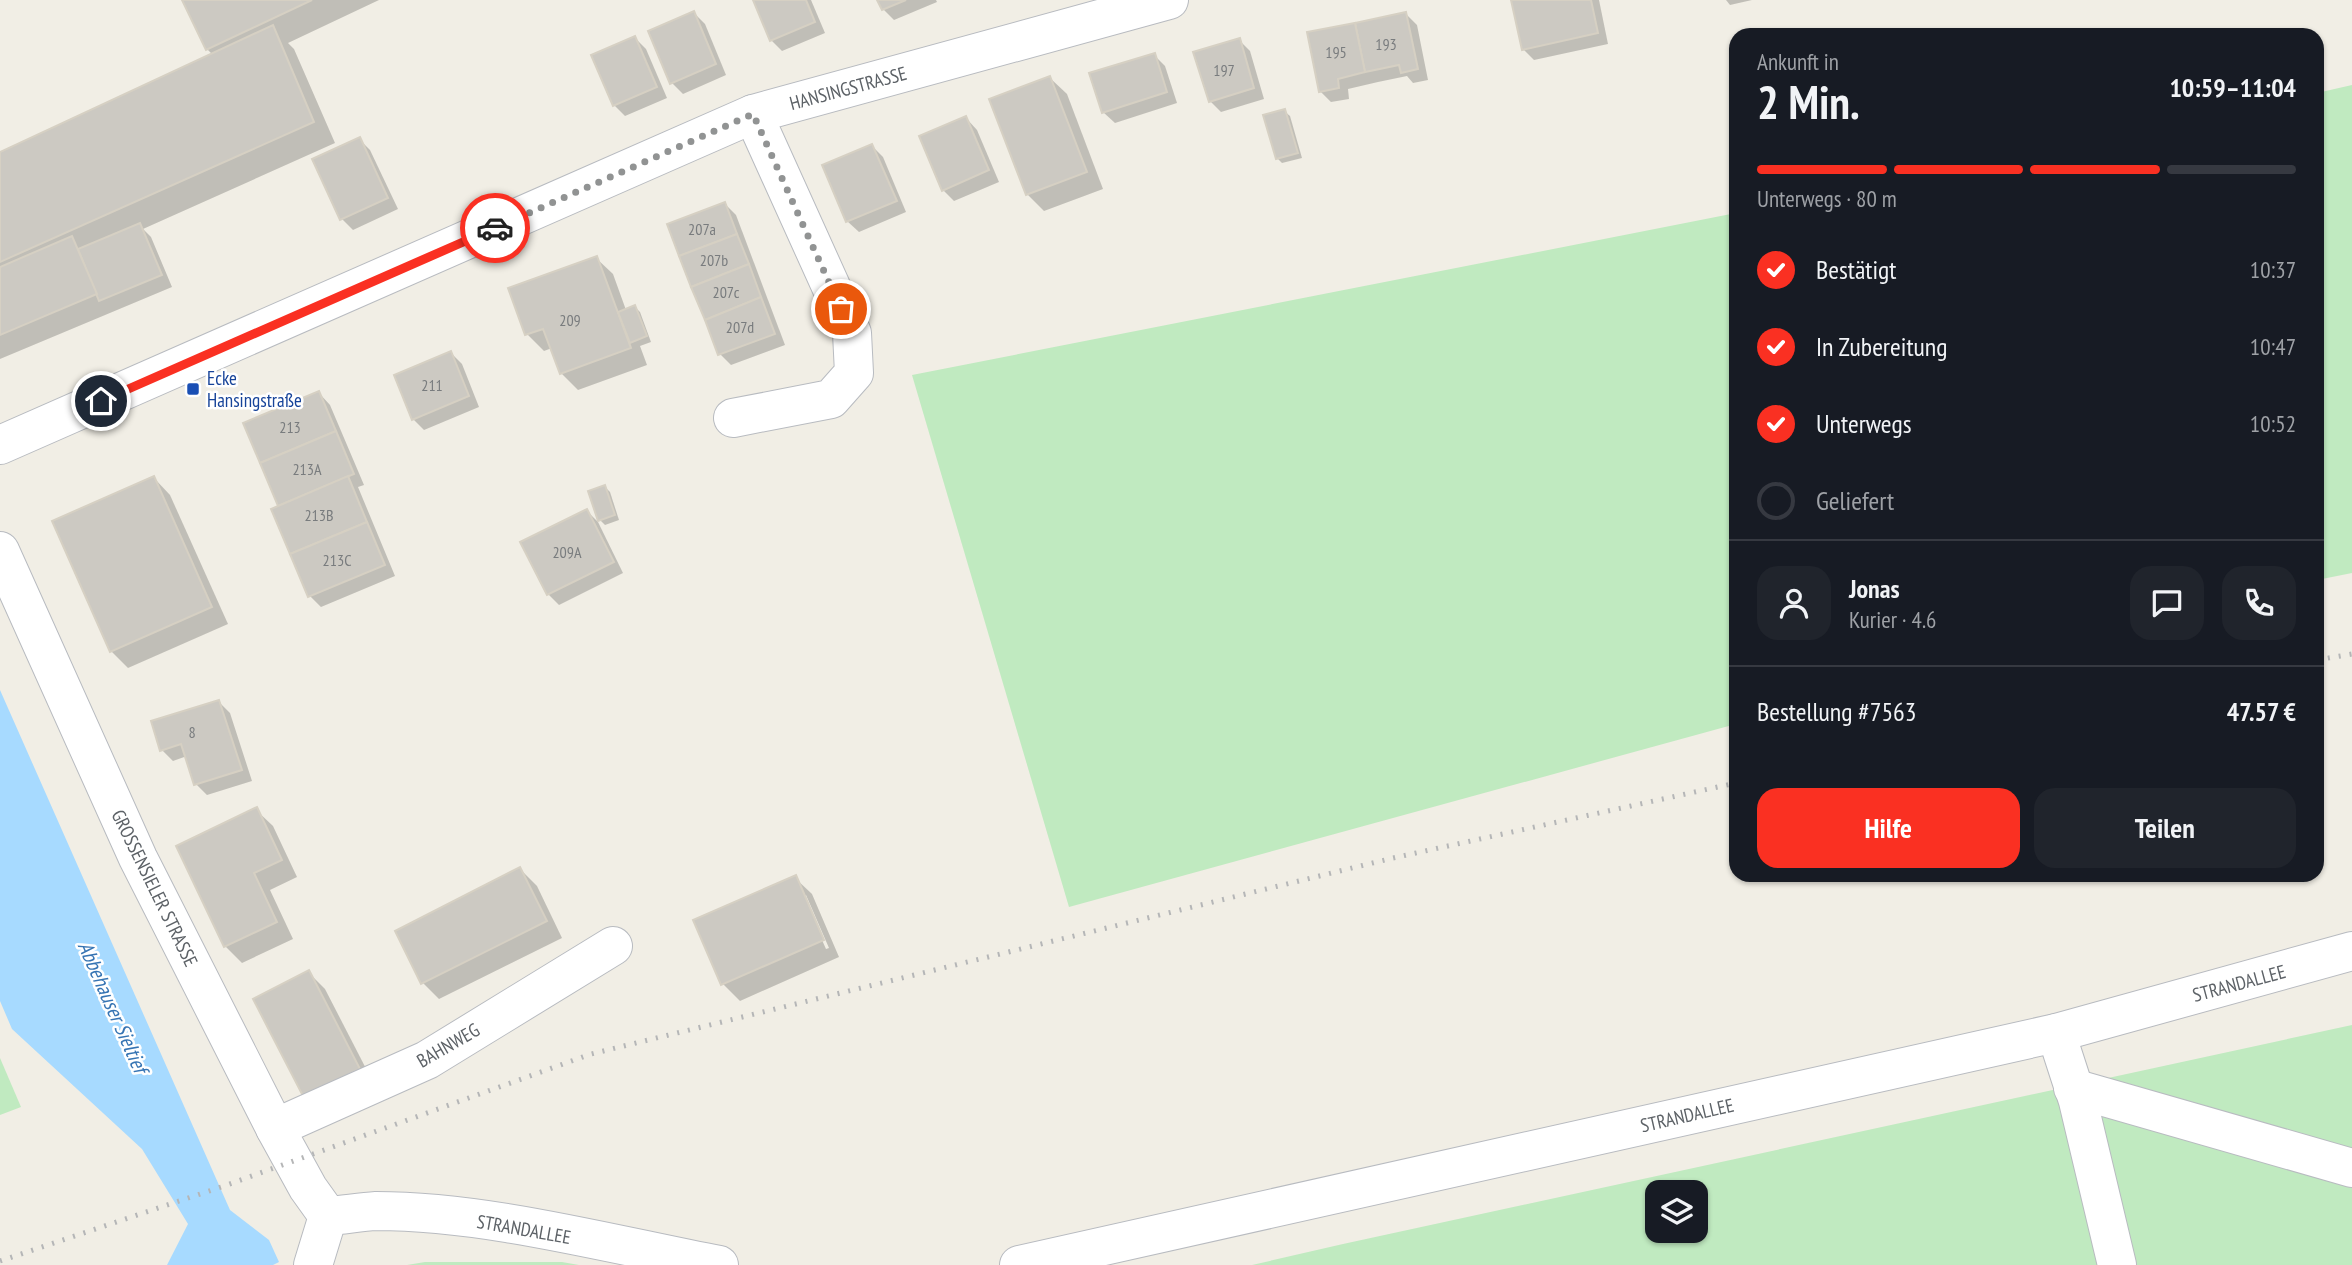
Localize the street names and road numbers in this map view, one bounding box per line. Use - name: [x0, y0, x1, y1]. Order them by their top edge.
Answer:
- street label: HANSINGSTRASSE: [787, 61, 909, 115]
- street label: GROSSENSIELER STRASSE: [107, 806, 203, 970]
- street label: STRANDALLEE: [2190, 959, 2288, 1007]
- street label: BAHNWEG: [412, 1017, 484, 1073]
- street label: STRANDALLEE: [1638, 1093, 1736, 1137]
- street label: STRANDALLEE: [475, 1209, 573, 1249]

